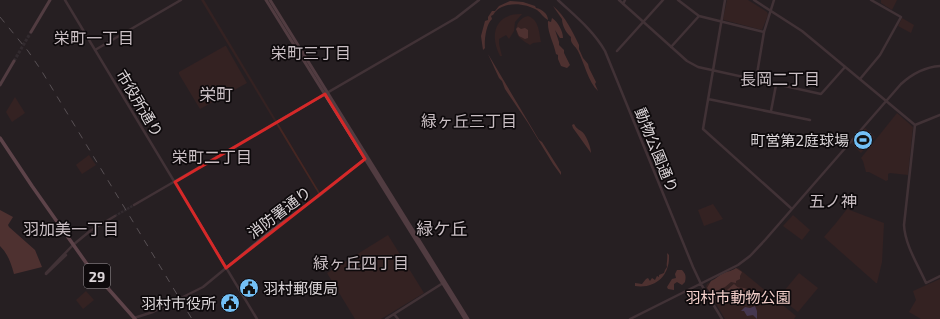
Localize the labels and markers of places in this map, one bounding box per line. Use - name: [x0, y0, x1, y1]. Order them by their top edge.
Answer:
- sports icon: 町営第2庭球場: [852, 129, 874, 151]
- place label: 町営第2庭球場: [751, 131, 849, 149]
- public building icon: 羽村郵便局: [238, 277, 260, 299]
- place label: 羽村郵便局: [263, 279, 338, 297]
- public building icon: 羽村市役所: [219, 292, 241, 314]
- place label: 羽村市役所: [141, 294, 216, 312]

